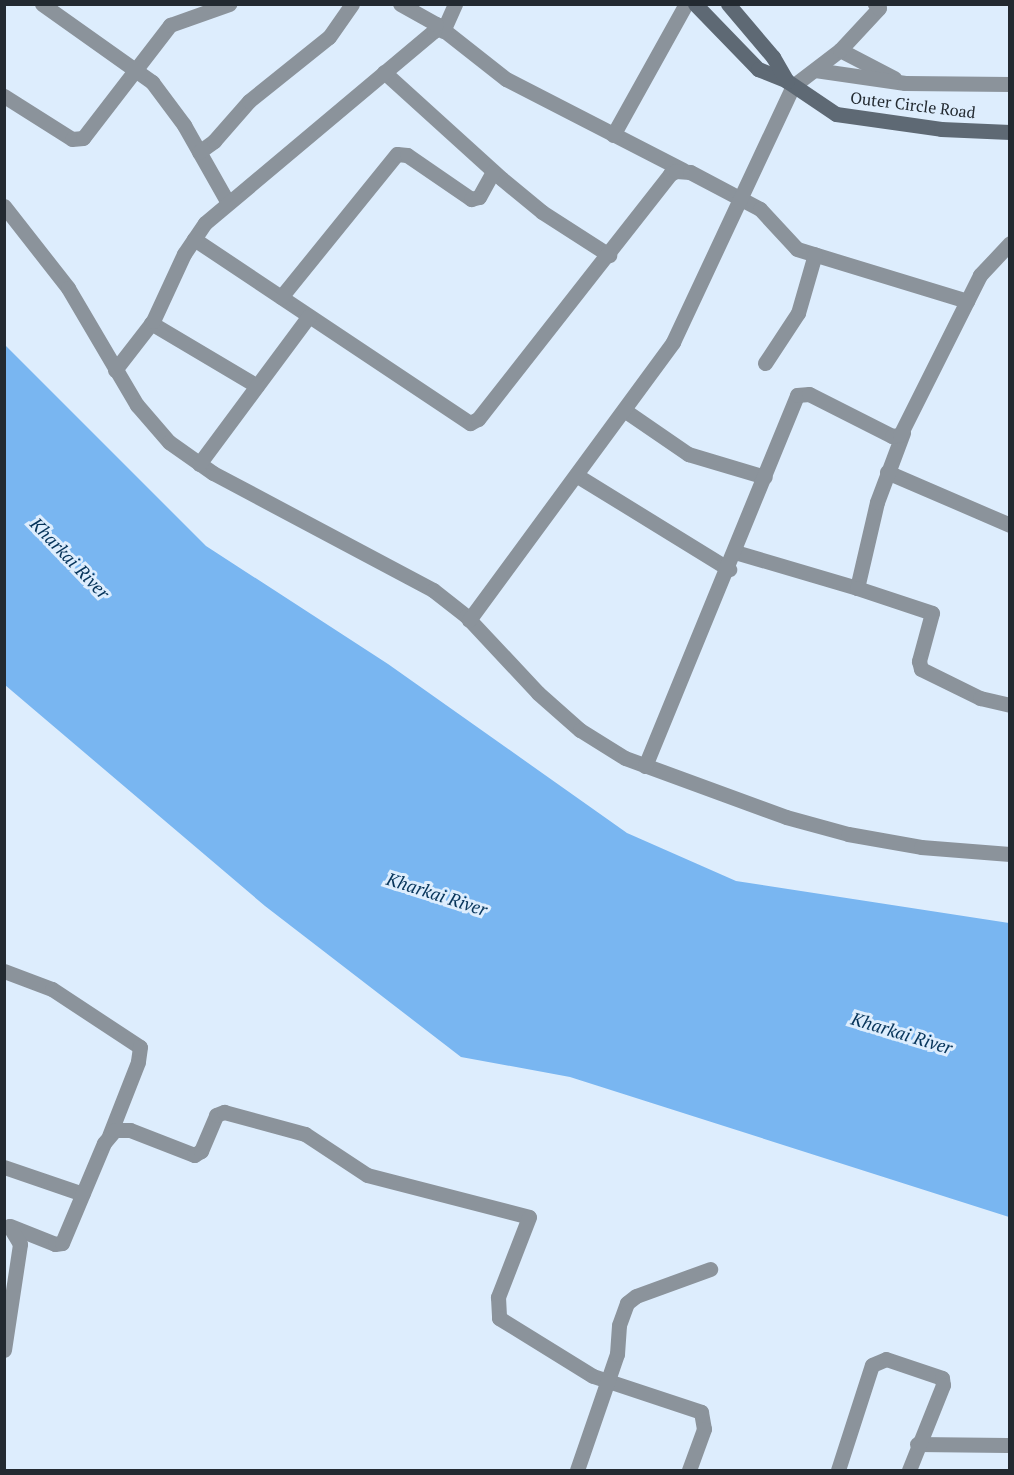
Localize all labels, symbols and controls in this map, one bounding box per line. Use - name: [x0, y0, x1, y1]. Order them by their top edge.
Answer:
- street label: Outer Circle Road: [849, 88, 977, 122]
- water label: Kharkai River: [26, 513, 114, 603]
- water label: Kharkai River: [384, 868, 490, 920]
- water label: Kharkai River: [849, 1007, 955, 1059]

